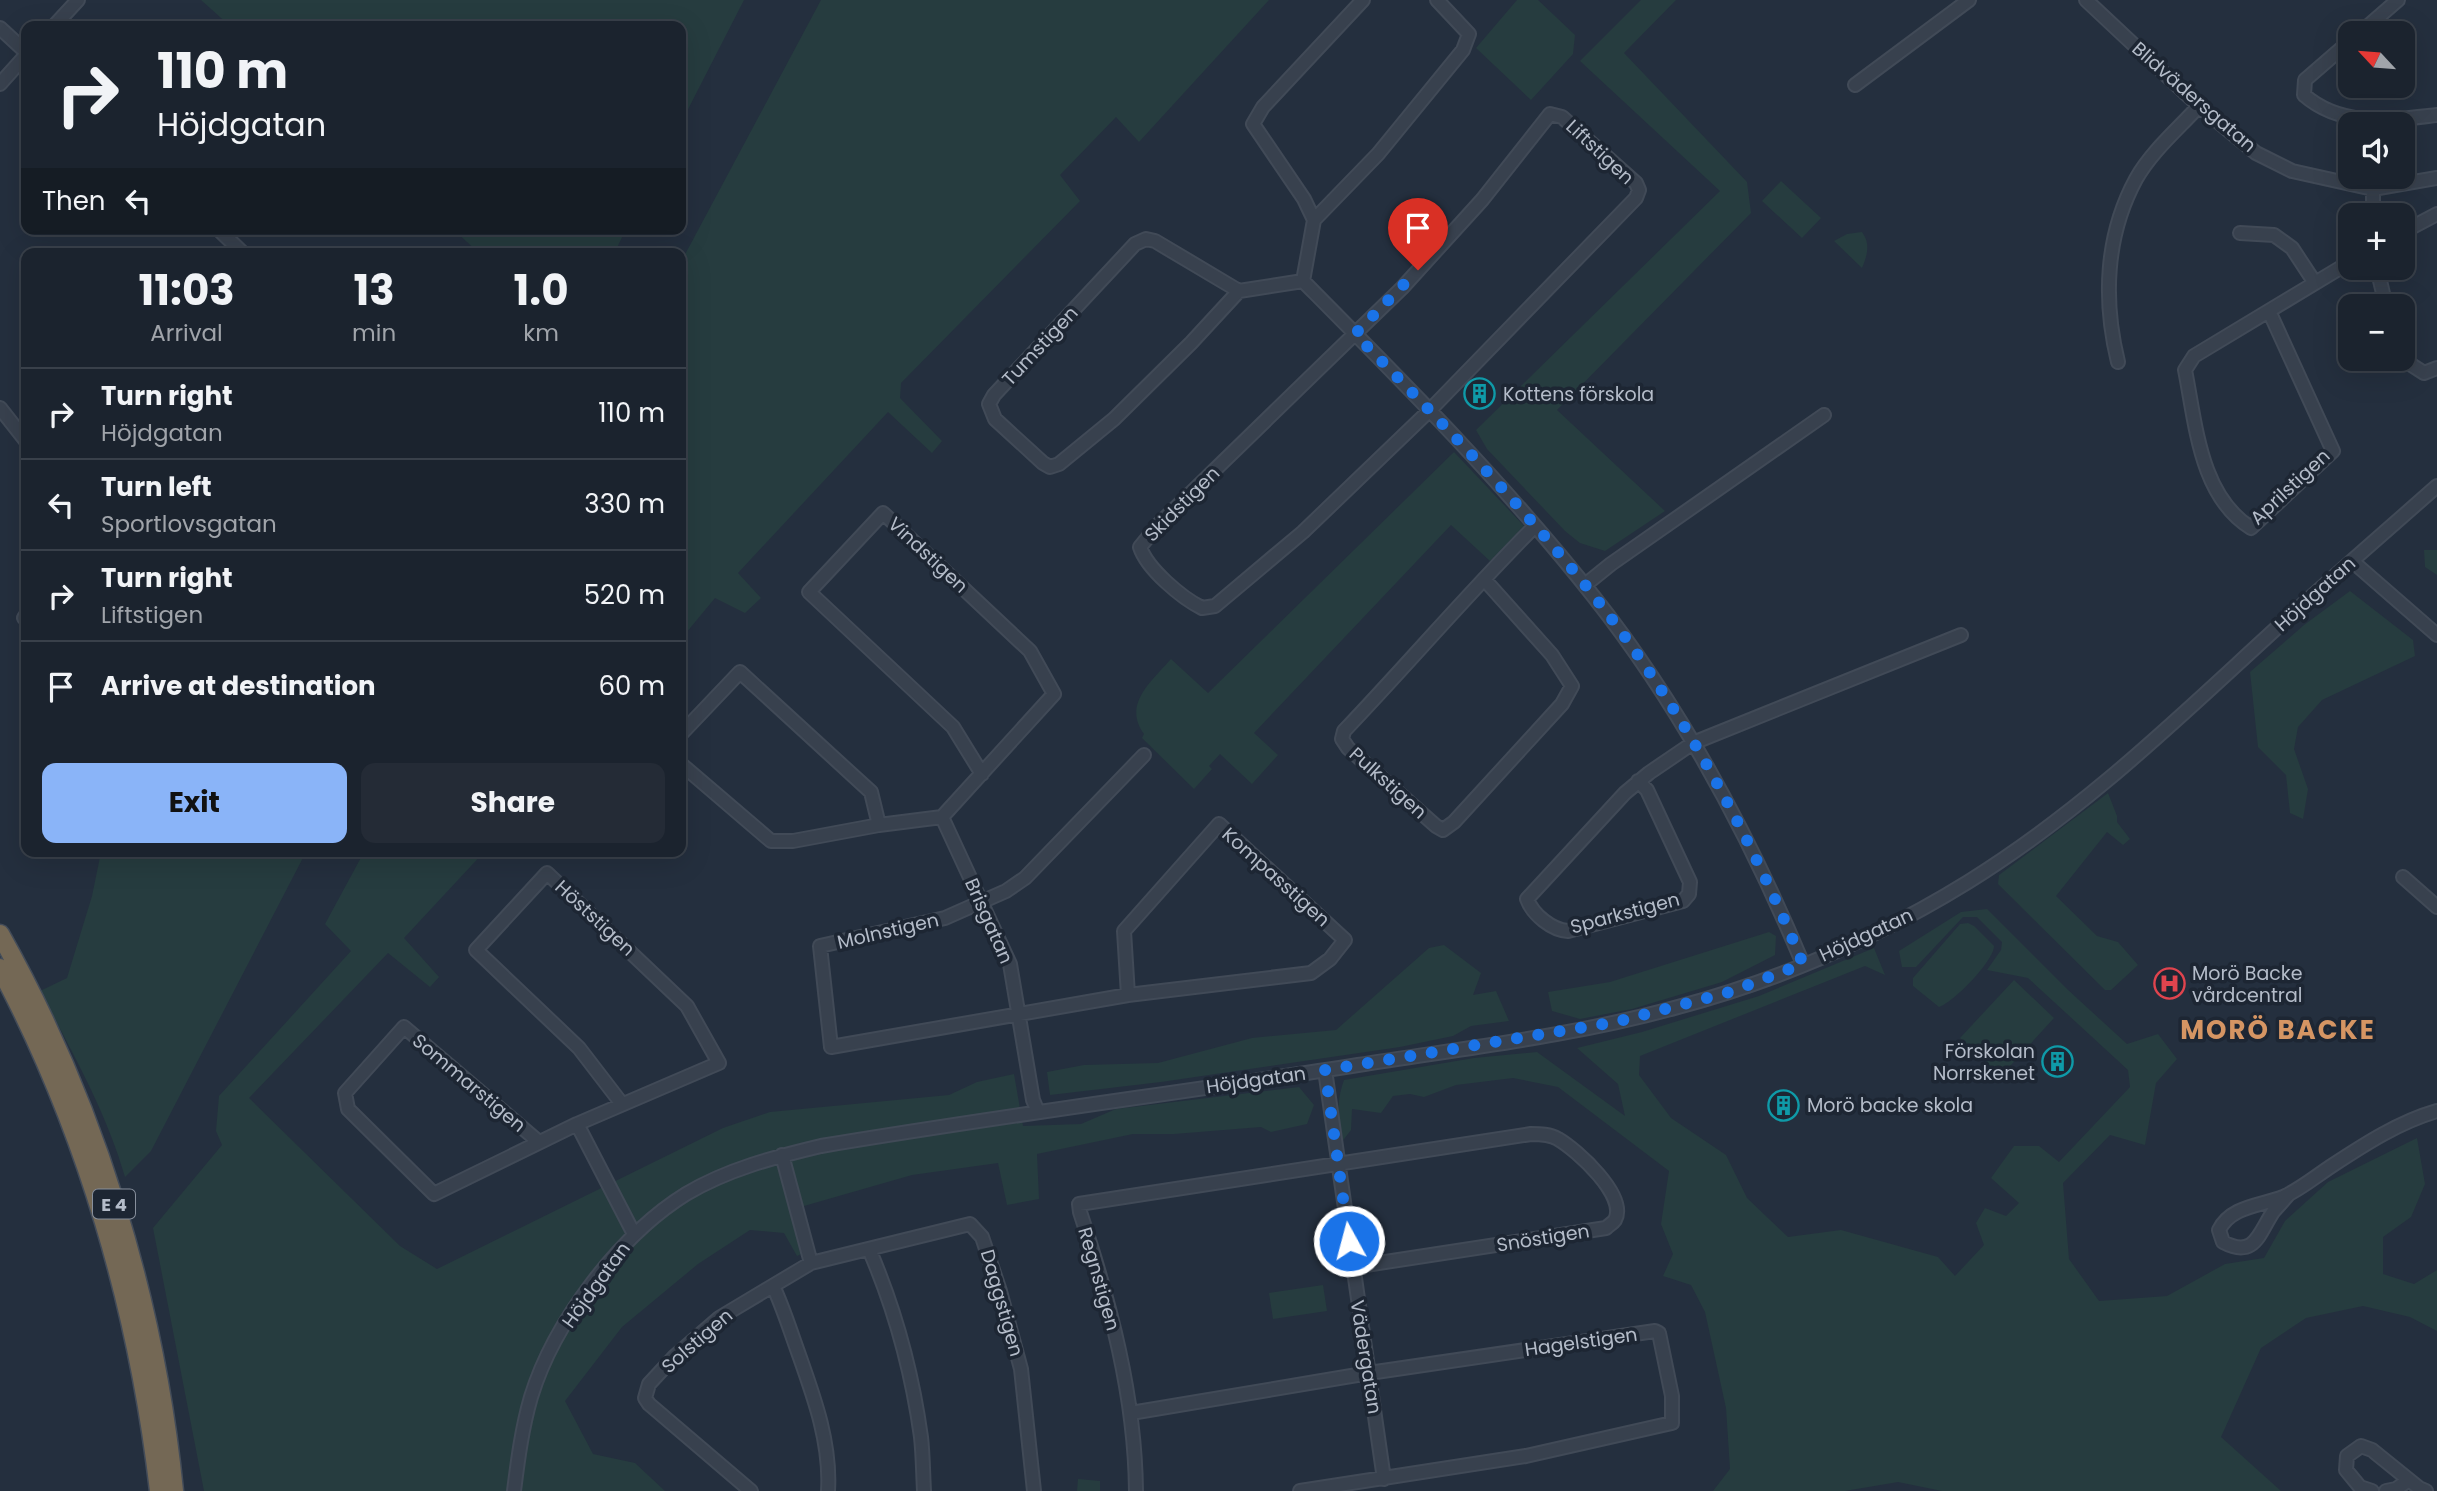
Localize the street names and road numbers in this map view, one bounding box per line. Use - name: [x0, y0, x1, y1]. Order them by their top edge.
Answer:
- street label: Blidvädersgatan: [2126, 35, 2262, 159]
- street label: Liftstigen: [1560, 113, 1640, 191]
- street label: Tumstigen: [996, 300, 1084, 392]
- street label: Aprilstigen: [2244, 443, 2336, 531]
- street label: Skidstigen: [1138, 460, 1226, 548]
- street label: Vindstigen: [882, 511, 974, 599]
- street label: Höjdgatan: [2269, 550, 2361, 638]
- street label: Pulkstigen: [1343, 741, 1433, 825]
- street label: Kompasstigen: [1216, 821, 1336, 933]
- street label: Höststigen: [549, 874, 641, 962]
- street label: Brisgatan: [958, 874, 1020, 968]
- street label: Sparkstigen: [1567, 885, 1683, 941]
- street label: Höjdgatan: [1815, 902, 1917, 968]
- street label: Molnstigen: [834, 906, 942, 956]
- street label: Sommarstigen: [406, 1027, 532, 1139]
- street label: Höjdgatan: [1204, 1060, 1308, 1100]
- road number: E 4: [93, 1190, 135, 1218]
- street label: Snöstigen: [1495, 1217, 1591, 1259]
- street label: Regnstigen: [1071, 1224, 1127, 1334]
- street label: Höjdgatan: [556, 1236, 636, 1334]
- street label: Daggstigen: [974, 1246, 1030, 1360]
- street label: Vädergatan: [1344, 1298, 1388, 1416]
- street label: Solstigen: [656, 1303, 738, 1379]
- street label: Hagelstigen: [1523, 1321, 1639, 1363]

